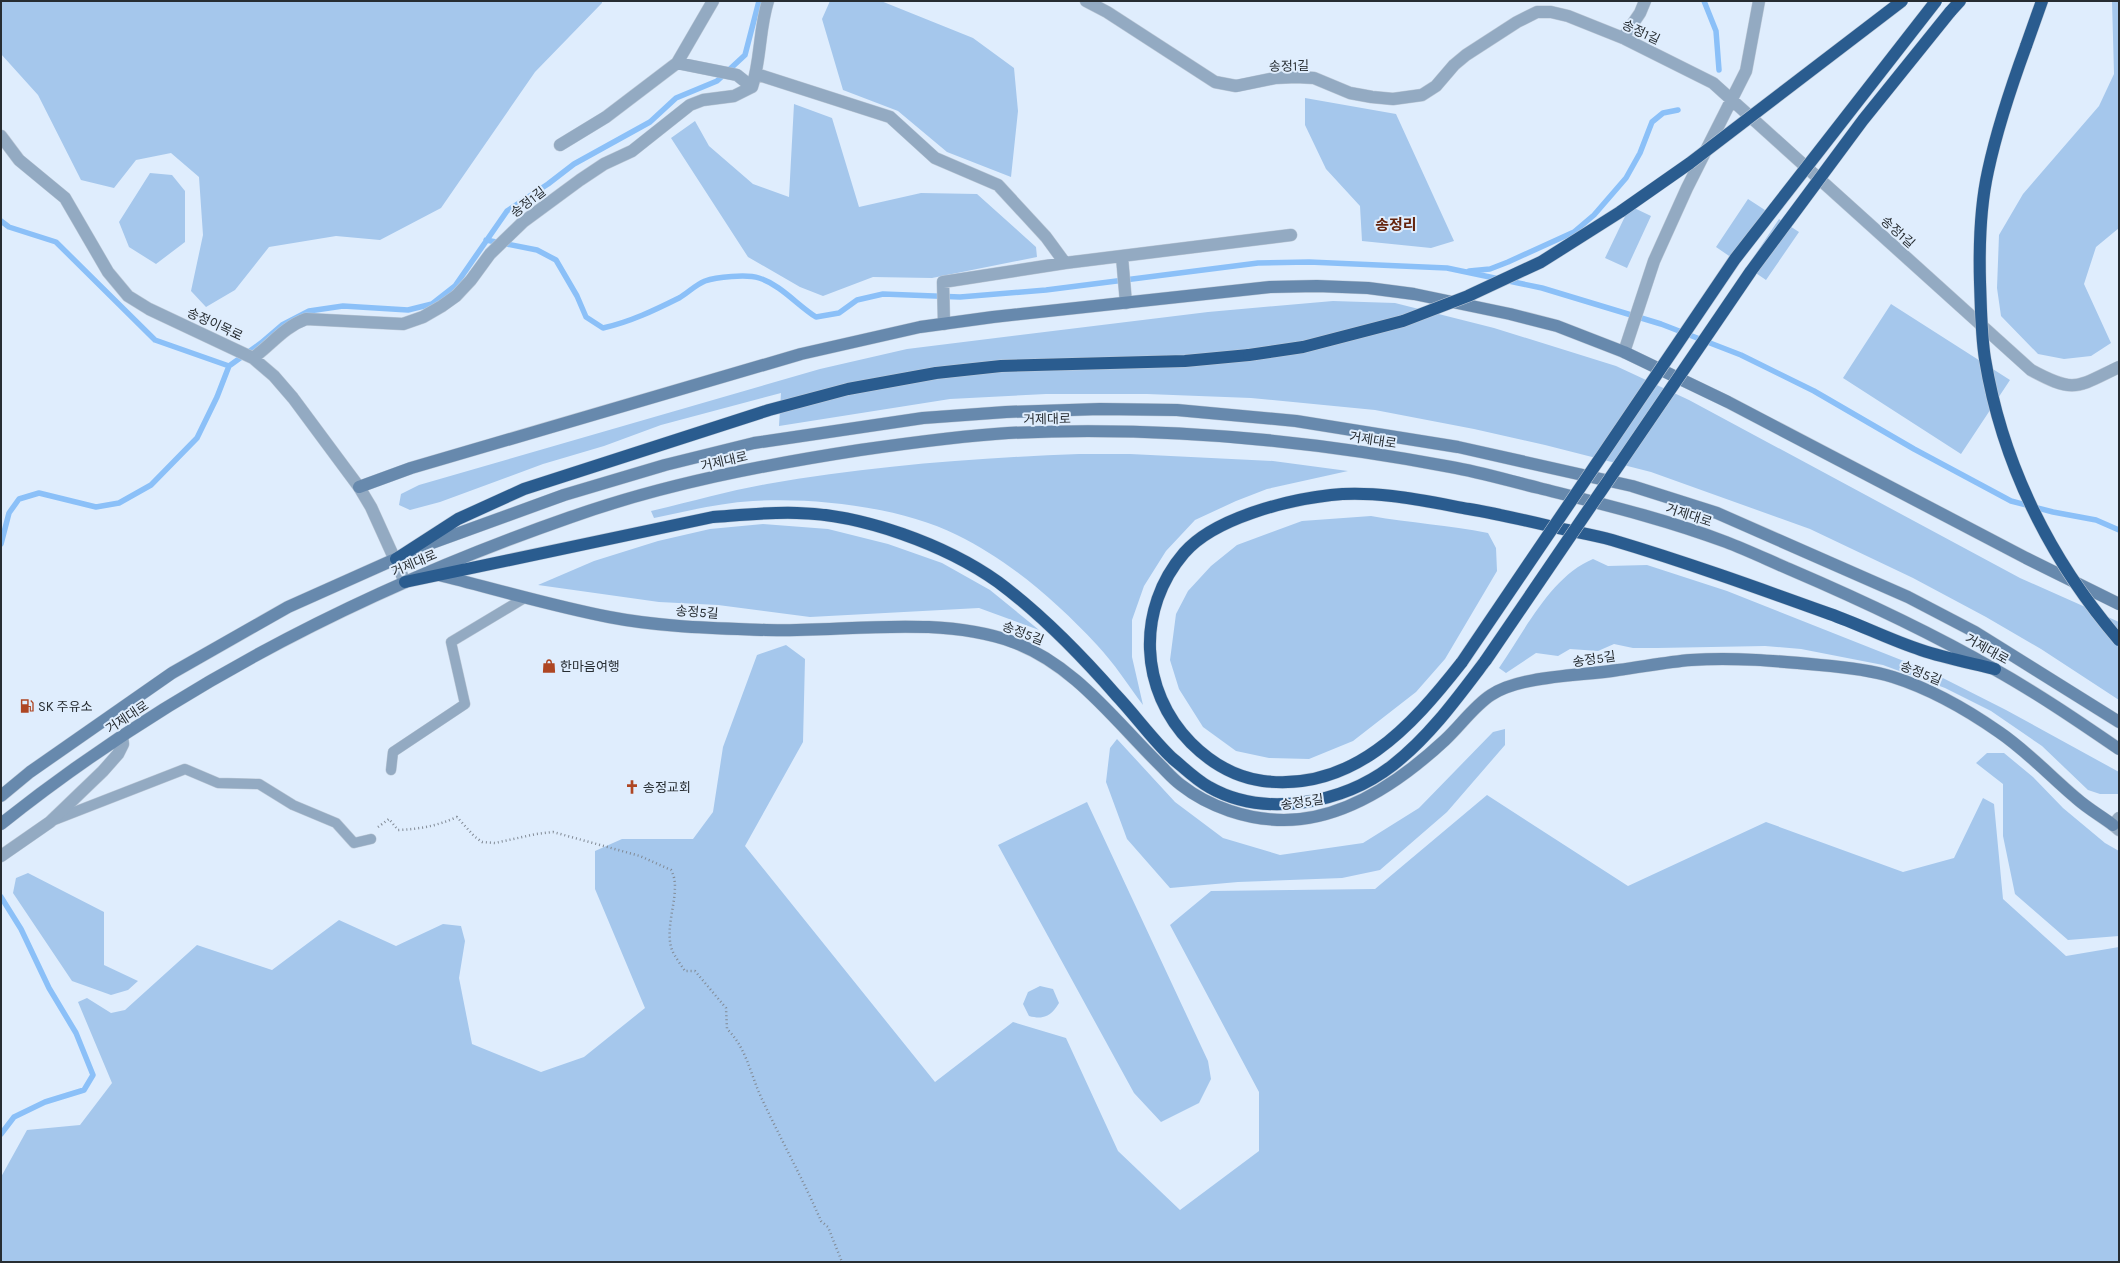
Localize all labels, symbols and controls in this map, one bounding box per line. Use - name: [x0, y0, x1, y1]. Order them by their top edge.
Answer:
- street label: 송정1길: [1620, 17, 1662, 47]
- street label: 송정1길: [1269, 58, 1309, 74]
- street label: 송정1길: [508, 184, 548, 220]
- street label: 송정1길: [1878, 213, 1918, 251]
- district label: 송정리: [1375, 216, 1417, 234]
- street label: 송정이목로: [185, 305, 245, 343]
- street label: 거제대로: [1023, 411, 1071, 427]
- street label: 거제대로: [1348, 429, 1398, 451]
- street label: 거제대로: [699, 448, 749, 474]
- street label: 거제대로: [1664, 500, 1714, 530]
- street label: 거제대로: [389, 547, 439, 579]
- street label: 송정5길: [675, 603, 719, 621]
- street label: 송정5길: [1000, 618, 1046, 648]
- street label: 거제대로: [1962, 631, 2012, 667]
- street label: 송정5길: [1572, 649, 1616, 669]
- shop icon: 한마음여행: [541, 658, 557, 674]
- street label: 송정5길: [1898, 658, 1944, 688]
- place label: 한마음여행: [560, 659, 620, 674]
- fuel station icon: SK 주유소: [19, 698, 35, 714]
- street label: 거제대로: [103, 698, 151, 736]
- place label: SK 주유소: [38, 699, 93, 714]
- church icon: 송정교회: [624, 779, 640, 795]
- place label: 송정교회: [643, 780, 691, 795]
- street label: 송정5길: [1280, 792, 1324, 812]

